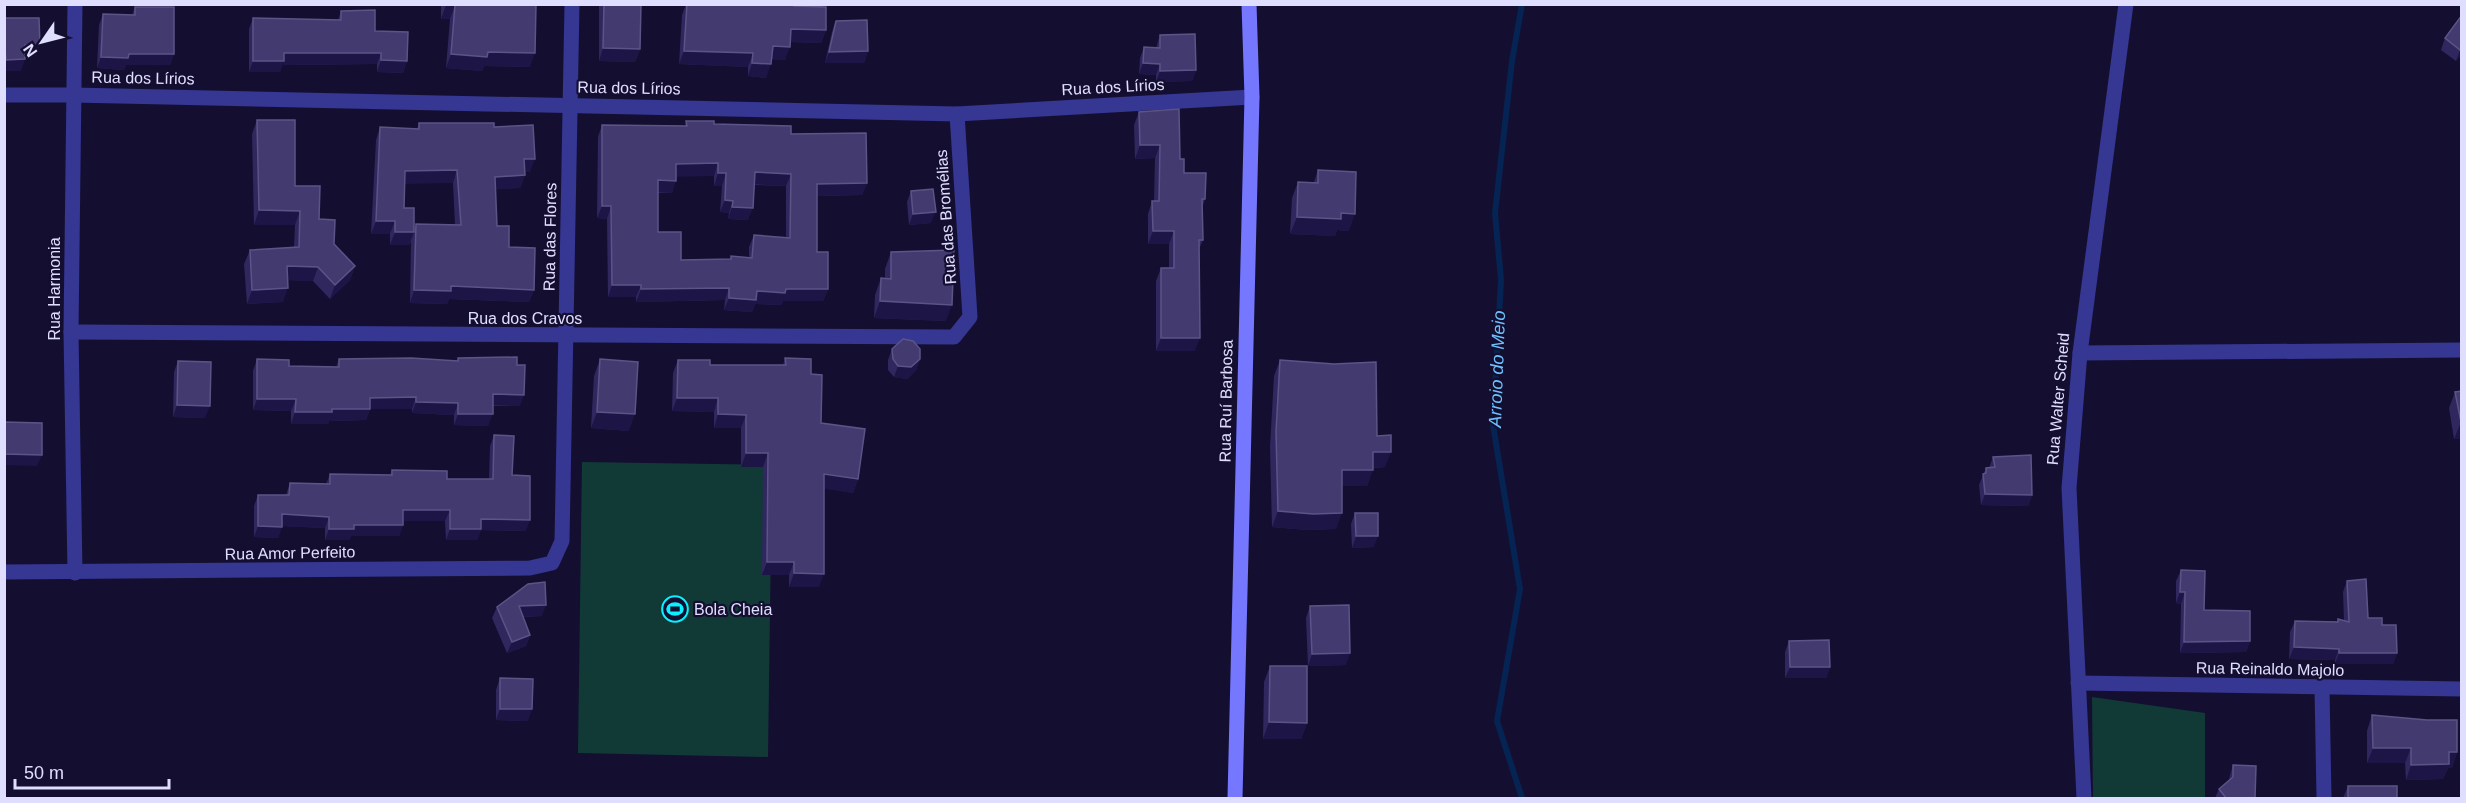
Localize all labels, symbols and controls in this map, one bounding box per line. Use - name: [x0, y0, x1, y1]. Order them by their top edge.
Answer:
- north arrow: [12, 12, 72, 72]
- text: N: [20, 41, 40, 60]
- street label: Rua dos Lírios: [91, 69, 195, 87]
- street label: Rua dos Lírios: [1061, 76, 1165, 98]
- street label: Rua dos Lírios: [577, 79, 681, 97]
- street label: Rua das Bromélias: [933, 149, 959, 285]
- street label: Rua das Flores: [541, 183, 559, 291]
- street label: Rua Harmonia: [46, 237, 63, 341]
- street label: Rua dos Cravos: [468, 310, 582, 327]
- water label: Arroio do Meio: [1485, 310, 1509, 429]
- street label: Rua Walter Scheid: [2044, 332, 2072, 466]
- street label: Rua Ruí Barbosa: [1216, 339, 1236, 463]
- street label: Rua Amor Perfeito: [224, 543, 356, 563]
- sports icon: Bola Cheia: [660, 594, 690, 624]
- place label: Bola Cheia: [694, 601, 772, 618]
- street label: Rua Reinaldo Majolo: [2196, 659, 2345, 679]
- scale bar: [15, 752, 170, 790]
- text: 50 m: [24, 763, 64, 783]

